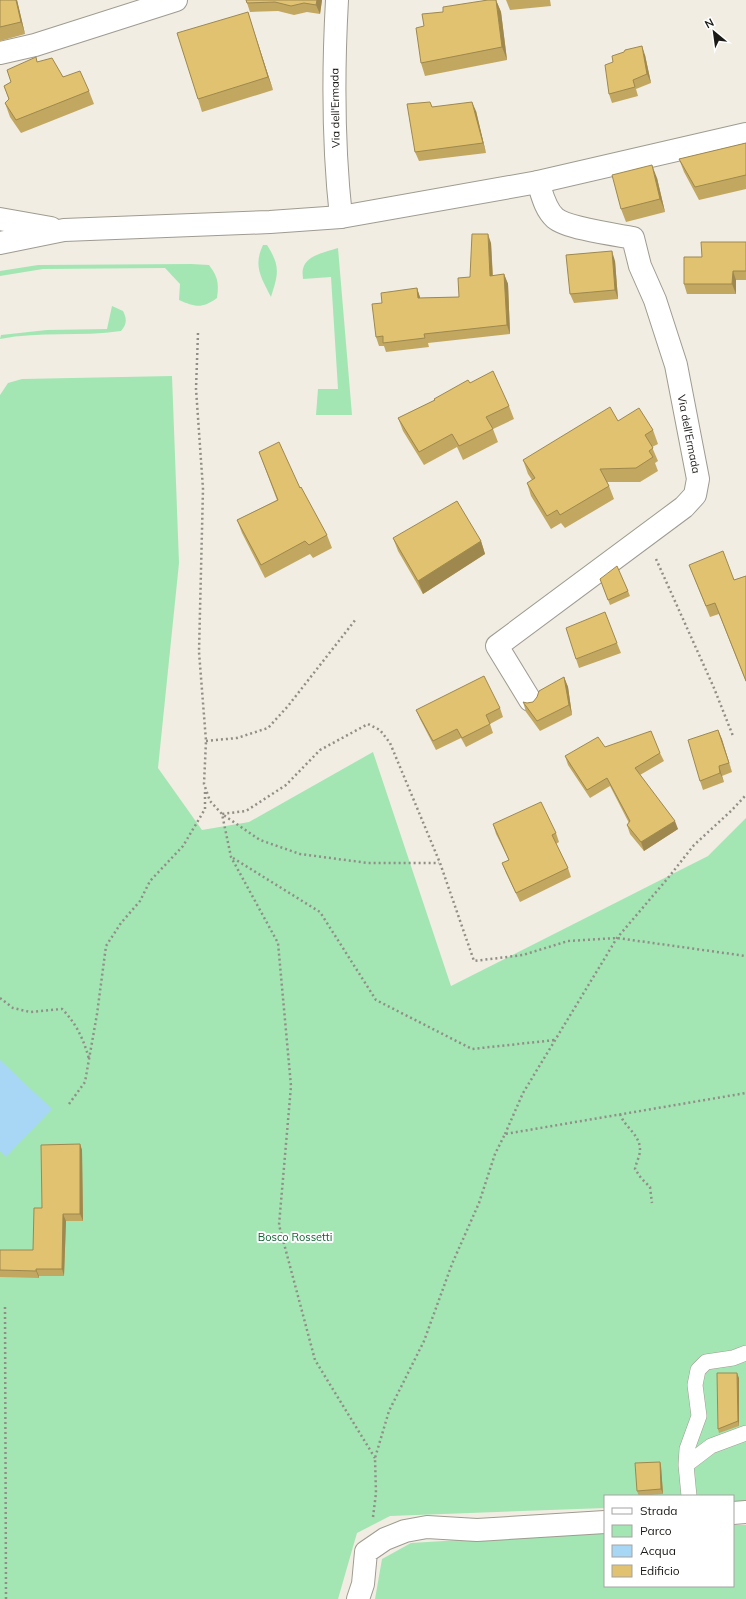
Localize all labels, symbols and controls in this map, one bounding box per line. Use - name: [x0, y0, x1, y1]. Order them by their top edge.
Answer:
- north arrow: [694, 12, 734, 52]
- text: N: [702, 15, 716, 31]
- street label: Via dell'Ermada: [327, 68, 343, 148]
- street label: Via dell'Ermada: [675, 393, 703, 475]
- park label: Bosco Rossetti: [258, 1230, 332, 1244]
- legend: [604, 1495, 734, 1587]
- text: Strada: [640, 1503, 678, 1518]
- text: Parco: [640, 1523, 672, 1538]
- text: Acqua: [640, 1543, 676, 1558]
- text: Edificio: [640, 1563, 680, 1578]

